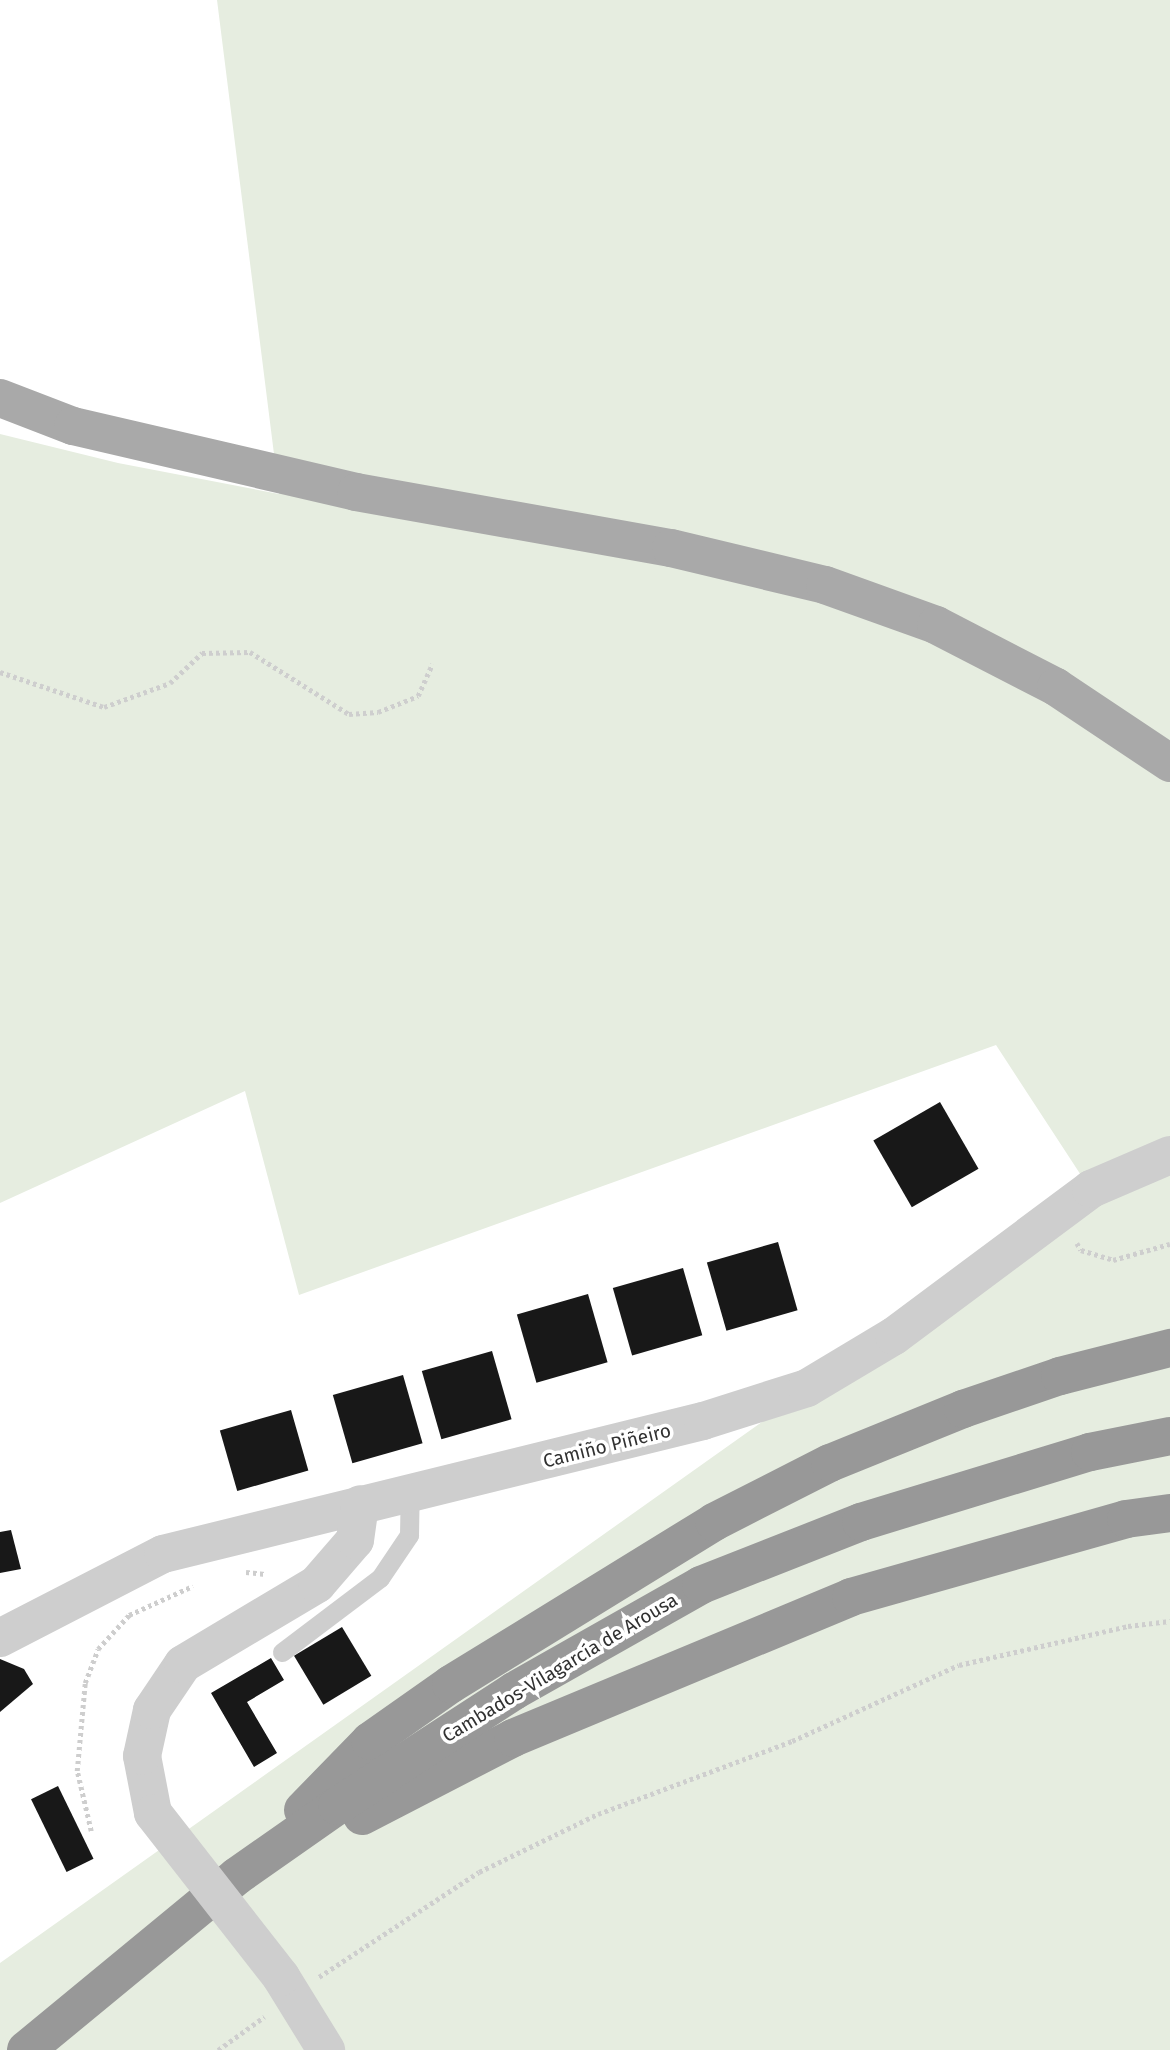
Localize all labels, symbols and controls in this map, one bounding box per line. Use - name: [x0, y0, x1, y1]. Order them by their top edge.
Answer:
- street label: Camiño Piñeiro: [541, 1419, 673, 1473]
- street label: Cambados-Vilagarcía de Arousa: [438, 1589, 682, 1747]

